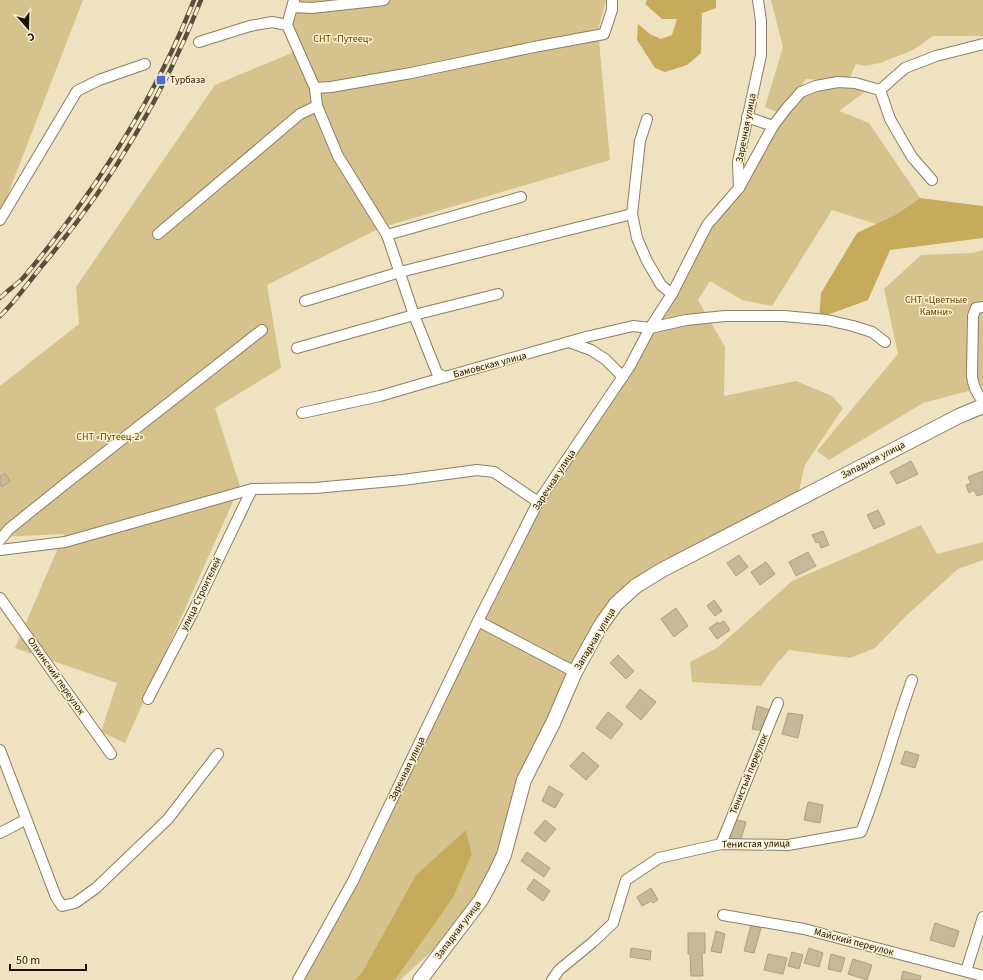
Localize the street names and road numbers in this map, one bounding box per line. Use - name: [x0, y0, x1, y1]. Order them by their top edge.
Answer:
- street label: Заречная улица: [732, 92, 760, 164]
- street label: Бамовская улица: [452, 348, 528, 382]
- street label: Западная улица: [838, 438, 908, 482]
- street label: Заречная улица: [529, 447, 579, 513]
- street label: улица Строителей: [177, 555, 225, 633]
- street label: Западная улица: [571, 605, 619, 673]
- street label: Олхинский переулок: [24, 634, 88, 718]
- street label: Тенистый переулок: [726, 732, 772, 816]
- street label: Заречная улица: [385, 734, 429, 804]
- street label: Тенистая улица: [722, 836, 790, 852]
- street label: Западная улица: [431, 898, 485, 962]
- street label: Майский переулок: [813, 925, 896, 959]

